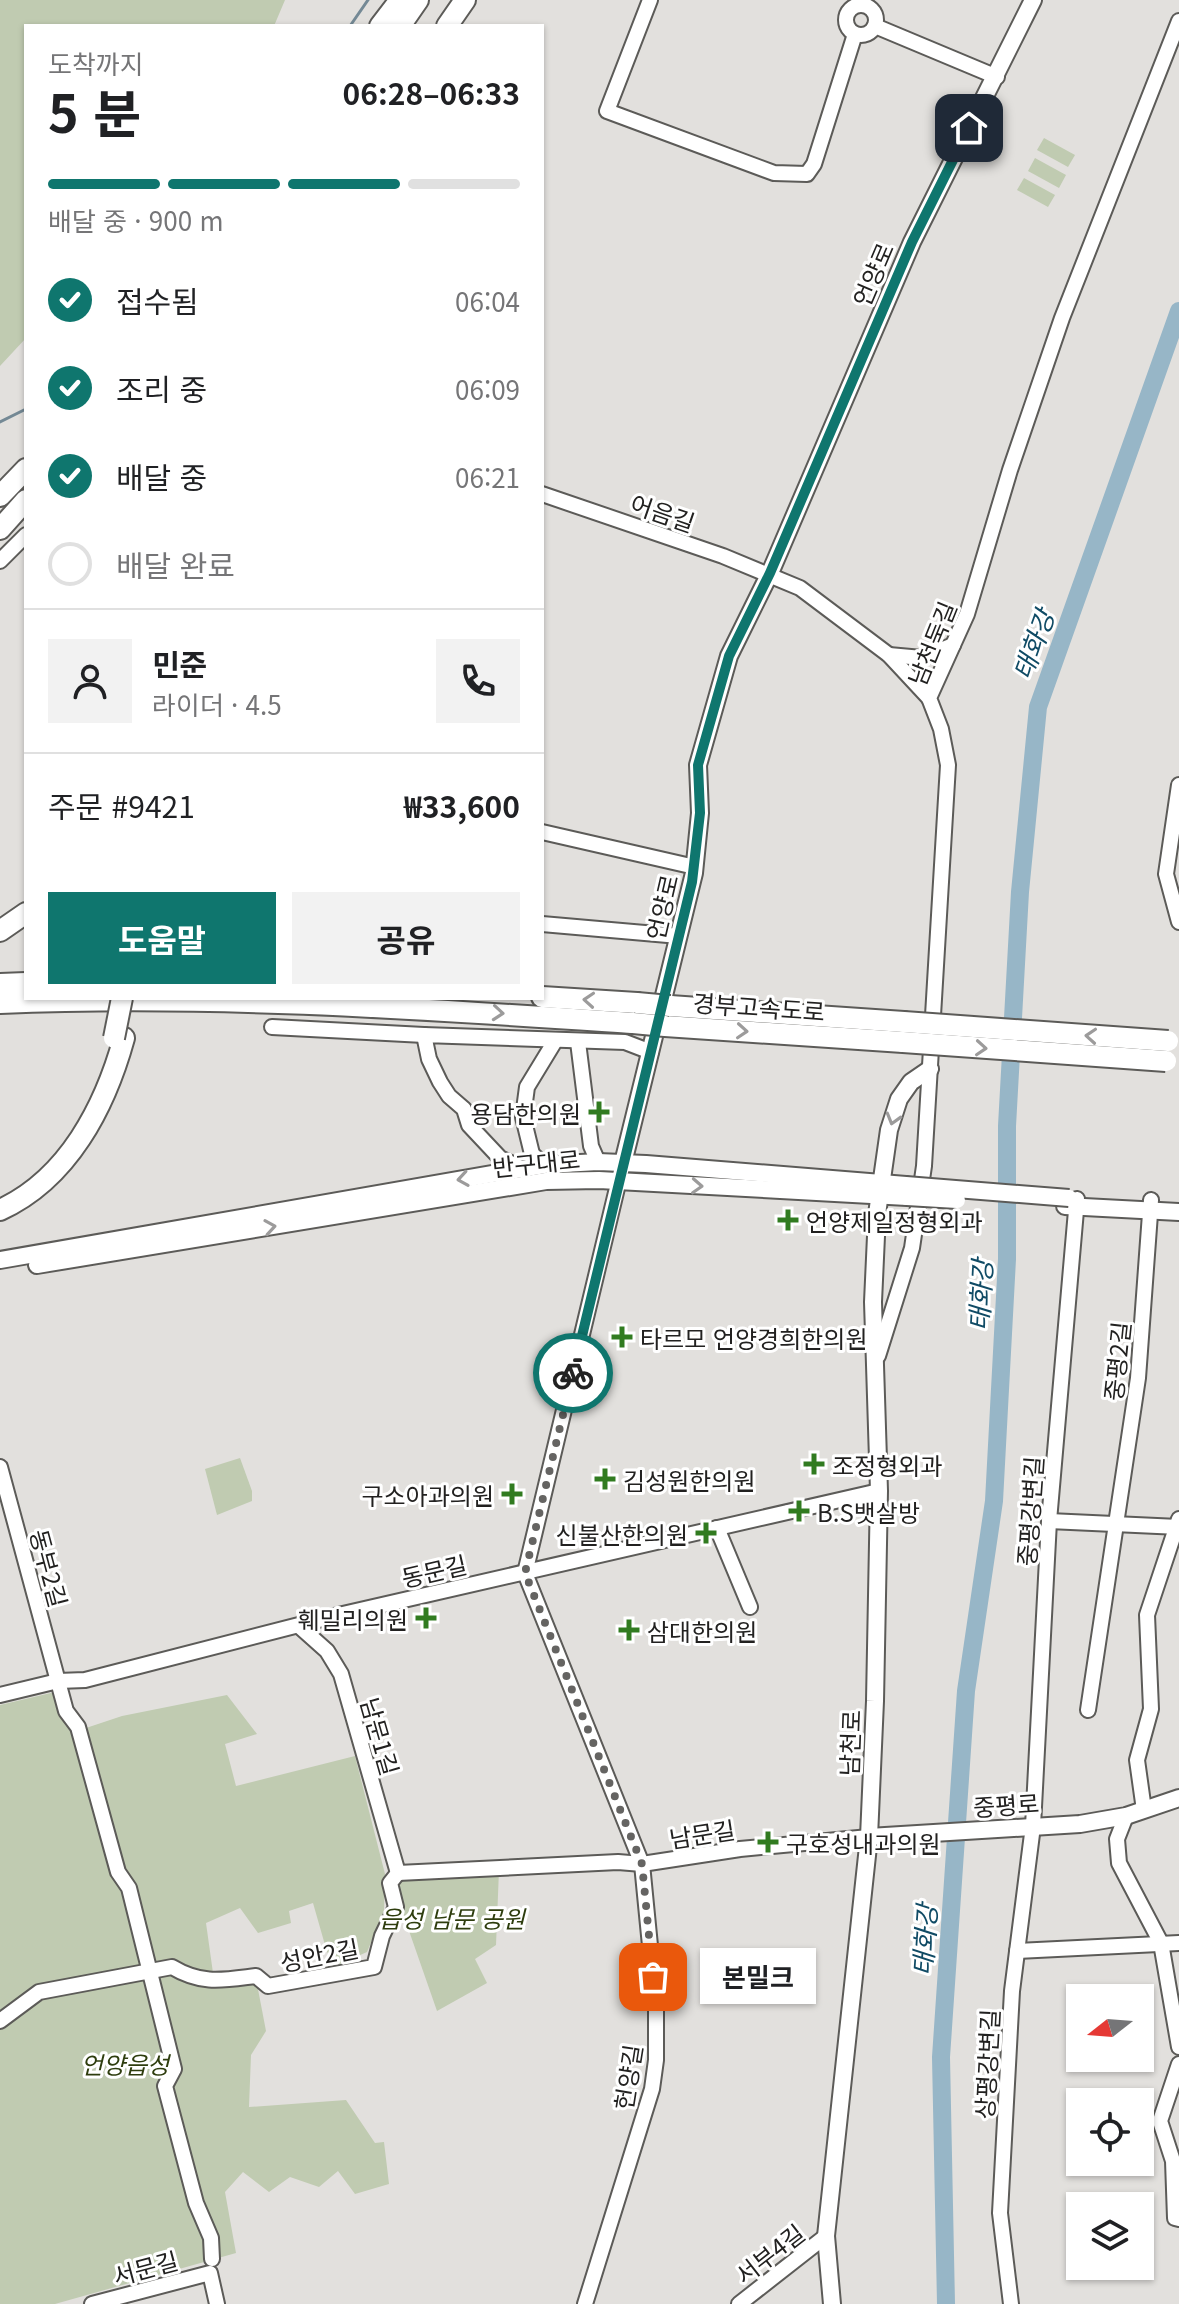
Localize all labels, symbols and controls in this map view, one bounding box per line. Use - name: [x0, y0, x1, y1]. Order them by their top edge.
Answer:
- text: 도착까지: [48, 44, 144, 81]
- text: 06:28–06:33: [343, 70, 520, 114]
- text: 5 분: [48, 73, 141, 148]
- pin: [935, 94, 1003, 162]
- icon: home: [947, 106, 991, 150]
- text: 배달 중 · 900 m: [48, 201, 224, 238]
- street label: 언양로: [843, 237, 901, 311]
- icon: check: [48, 278, 92, 322]
- text: 접수됨: [116, 278, 199, 322]
- text: 06:04: [455, 282, 520, 319]
- icon: check: [48, 366, 92, 410]
- text: 조리 중: [116, 366, 207, 410]
- text: 06:09: [455, 370, 520, 407]
- icon: check: [48, 454, 92, 498]
- text: 배달 중: [116, 454, 207, 498]
- text: 06:21: [455, 458, 520, 495]
- street label: 어음길: [626, 485, 700, 539]
- text: 배달 완료: [116, 542, 235, 586]
- street label: 남천둑길: [898, 595, 964, 691]
- water label: 태화강: [1002, 601, 1063, 684]
- button: person: [48, 639, 132, 723]
- button: phone: [436, 639, 520, 723]
- text: 민준: [152, 641, 207, 685]
- text: 라이더 · 4.5: [152, 685, 282, 722]
- text: 주문 #9421: [48, 783, 195, 827]
- text: ₩33,600: [404, 783, 520, 827]
- street label: 언양로: [636, 871, 686, 943]
- button: 도움말: [48, 892, 276, 984]
- button: 공유: [292, 892, 520, 984]
- street label: 경부고속도로: [692, 984, 826, 1028]
- one-way arrow: [582, 992, 595, 1009]
- one-way arrow: [492, 1004, 505, 1021]
- one-way arrow: [736, 1022, 749, 1039]
- one-way arrow: [1084, 1028, 1097, 1045]
- one-way arrow: [975, 1039, 988, 1056]
- place label: 용담한의원: [471, 1095, 581, 1130]
- marker: 용담한의원: [588, 1101, 610, 1123]
- one-way arrow: [886, 1112, 902, 1125]
- street label: 반구대로: [490, 1140, 582, 1184]
- one-way arrow: [456, 1170, 469, 1187]
- one-way arrow: [691, 1177, 704, 1194]
- place label: 언양제일정형외과: [806, 1203, 983, 1238]
- marker: 언양제일정형외과: [777, 1209, 799, 1231]
- one-way arrow: [264, 1219, 277, 1236]
- water label: 태화강: [959, 1255, 1000, 1332]
- place label: 타르모 언양경희한의원: [640, 1320, 868, 1355]
- street label: 중평2길: [1094, 1320, 1138, 1402]
- marker: 타르모 언양경희한의원: [611, 1326, 633, 1348]
- courier: [533, 1333, 613, 1413]
- icon: bike: [551, 1351, 595, 1395]
- place label: 조정형외과: [832, 1447, 942, 1482]
- marker: 조정형외과: [803, 1453, 825, 1475]
- street label: 중평강변길: [1008, 1455, 1050, 1567]
- place label: 김성원한의원: [623, 1462, 755, 1497]
- marker: 김성원한의원: [594, 1468, 616, 1490]
- place label: 구소아과의원: [362, 1477, 494, 1512]
- marker: 구소아과의원: [501, 1483, 523, 1505]
- place label: B.S뱃살방: [817, 1494, 920, 1529]
- marker: B.S뱃살방: [788, 1500, 810, 1522]
- place label: 신불산한의원: [556, 1516, 688, 1551]
- marker: 신불산한의원: [695, 1522, 717, 1544]
- street label: 동부2길: [23, 1525, 77, 1611]
- street label: 동문길: [398, 1545, 470, 1595]
- place label: 훼밀리의원: [298, 1601, 408, 1636]
- marker: 훼밀리의원: [415, 1607, 437, 1629]
- place label: 삼대한의원: [647, 1613, 757, 1648]
- marker: 삼대한의원: [618, 1619, 640, 1641]
- street label: 남문1길: [353, 1693, 409, 1779]
- street label: 남천로: [830, 1709, 868, 1777]
- street label: 중평로: [972, 1784, 1040, 1824]
- street label: 남문길: [667, 1811, 737, 1855]
- place label: 구호성내과의원: [786, 1825, 941, 1860]
- marker: 구호성내과의원: [757, 1831, 779, 1853]
- park label: 읍성 남문 공원: [379, 1900, 527, 1935]
- water label: 태화강: [902, 1900, 944, 1977]
- street label: 성안2길: [277, 1929, 361, 1979]
- pin: [619, 1943, 687, 2011]
- callout: 본밀크: [701, 1949, 817, 2005]
- icon: bag: [631, 1955, 675, 1999]
- text: 본밀크: [722, 1957, 794, 1994]
- north arrow: [1066, 1984, 1154, 2072]
- map controls: [1066, 1984, 1154, 2280]
- street label: 상평강변길: [966, 2008, 1006, 2120]
- street label: 헌양길: [605, 2042, 649, 2112]
- park label: 언양읍성: [81, 2046, 172, 2081]
- button: locate: [1066, 2088, 1154, 2176]
- button: layers: [1066, 2192, 1154, 2280]
- street label: 서부4길: [727, 2215, 811, 2291]
- street label: 서문길: [108, 2242, 182, 2292]

